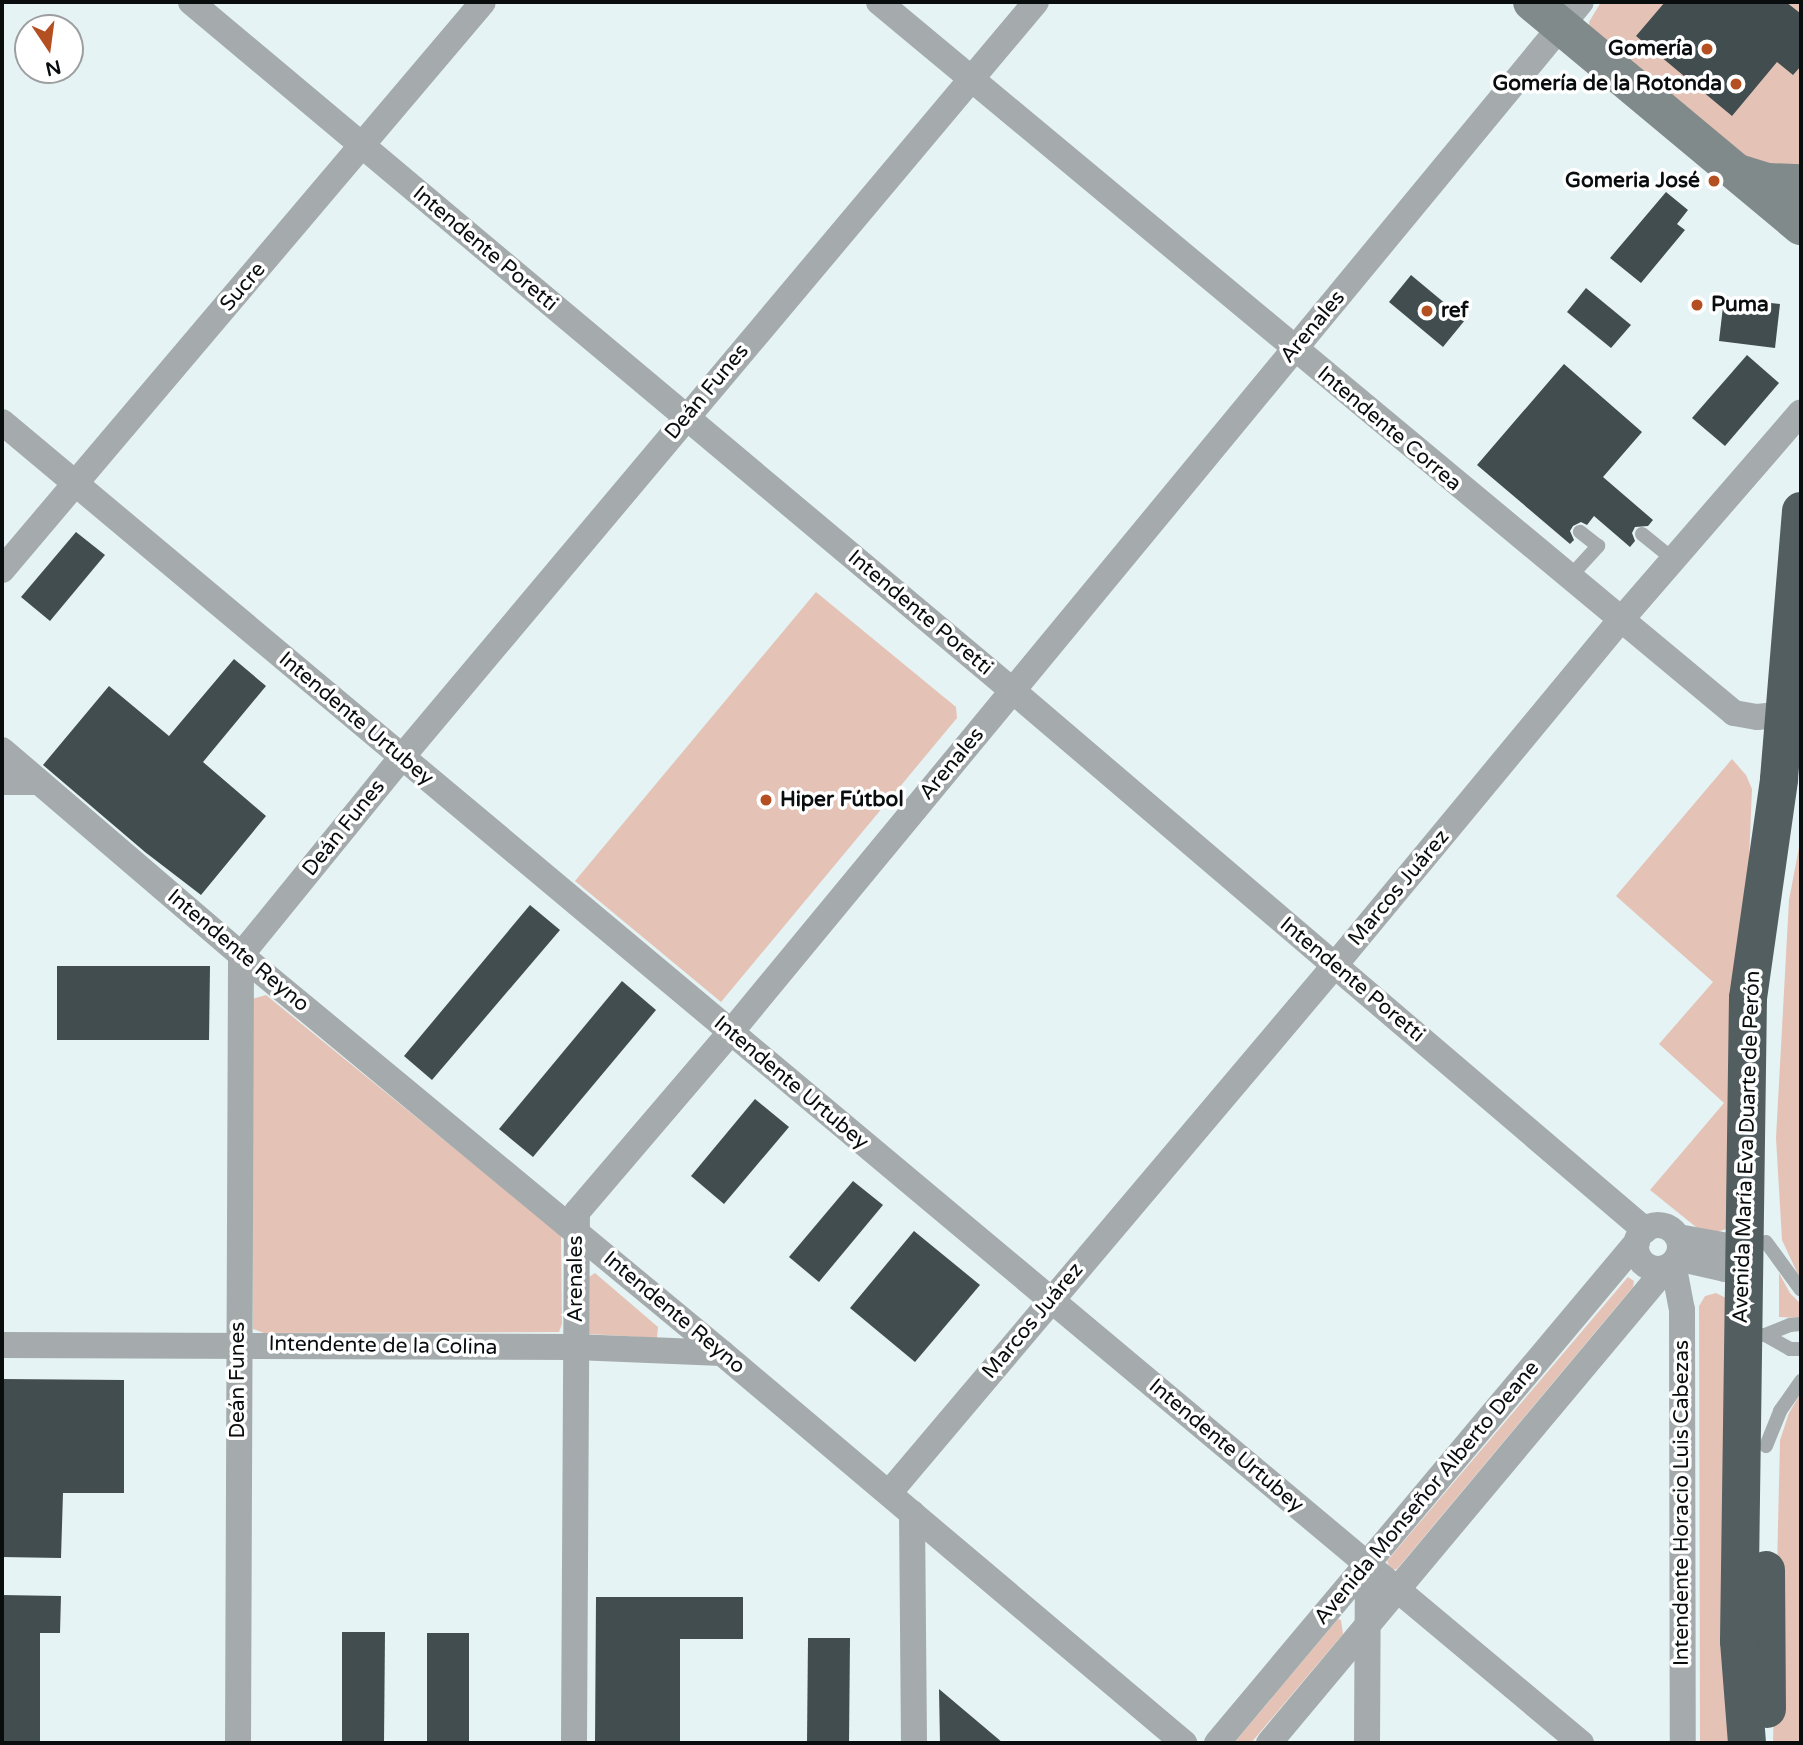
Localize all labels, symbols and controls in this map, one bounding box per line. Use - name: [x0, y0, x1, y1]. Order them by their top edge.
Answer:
- north arrow: [14, 14, 84, 84]
- place label: Gomería: [1608, 36, 1693, 62]
- marker: Gomería: [1699, 41, 1715, 57]
- text: N: [43, 55, 63, 80]
- place label: Gomería de la Rotonda: [1492, 71, 1722, 97]
- marker: Gomería de la Rotonda: [1728, 76, 1744, 92]
- place label: Gomeria José: [1565, 168, 1700, 194]
- marker: Gomeria José: [1706, 173, 1722, 189]
- street label: Intendente Poretti: [407, 181, 563, 317]
- street label: Sucre: [215, 257, 271, 317]
- street label: Arenales: [1275, 286, 1351, 368]
- place label: Puma: [1711, 292, 1769, 318]
- marker: Puma: [1689, 297, 1705, 313]
- place label: ref: [1441, 298, 1469, 324]
- marker: ref: [1419, 303, 1435, 319]
- street label: Deán Funes: [660, 339, 754, 445]
- street label: Intendente Correa: [1312, 361, 1466, 497]
- street label: Intendente Poretti: [842, 545, 998, 681]
- street label: Intendente Urtubey: [273, 647, 439, 791]
- street label: Arenales: [914, 723, 990, 805]
- street label: Deán Funes: [297, 775, 391, 881]
- place label: Hiper Fútbol: [780, 787, 904, 813]
- marker: Hiper Fútbol: [758, 792, 774, 808]
- street label: Marcos Juárez: [1343, 825, 1455, 951]
- street label: Intendente Reyno: [162, 884, 314, 1018]
- street label: Intendente Poretti: [1274, 912, 1430, 1048]
- street label: Avenida María Eva Duarte de Perón: [1728, 970, 1766, 1324]
- street label: Intendente Urtubey: [708, 1011, 874, 1155]
- street label: Arenales: [563, 1236, 589, 1322]
- street label: Intendente Reyno: [598, 1246, 750, 1380]
- street label: Marcos Juárez: [977, 1258, 1089, 1384]
- street label: Deán Funes: [225, 1322, 251, 1438]
- street label: Intendente de la Colina: [268, 1331, 498, 1361]
- street label: Intendente Horacio Luis Cabezas: [1669, 1340, 1695, 1666]
- street label: Avenida Monseñor Alberto Deane: [1309, 1356, 1545, 1630]
- street label: Intendente Urtubey: [1143, 1374, 1309, 1518]

